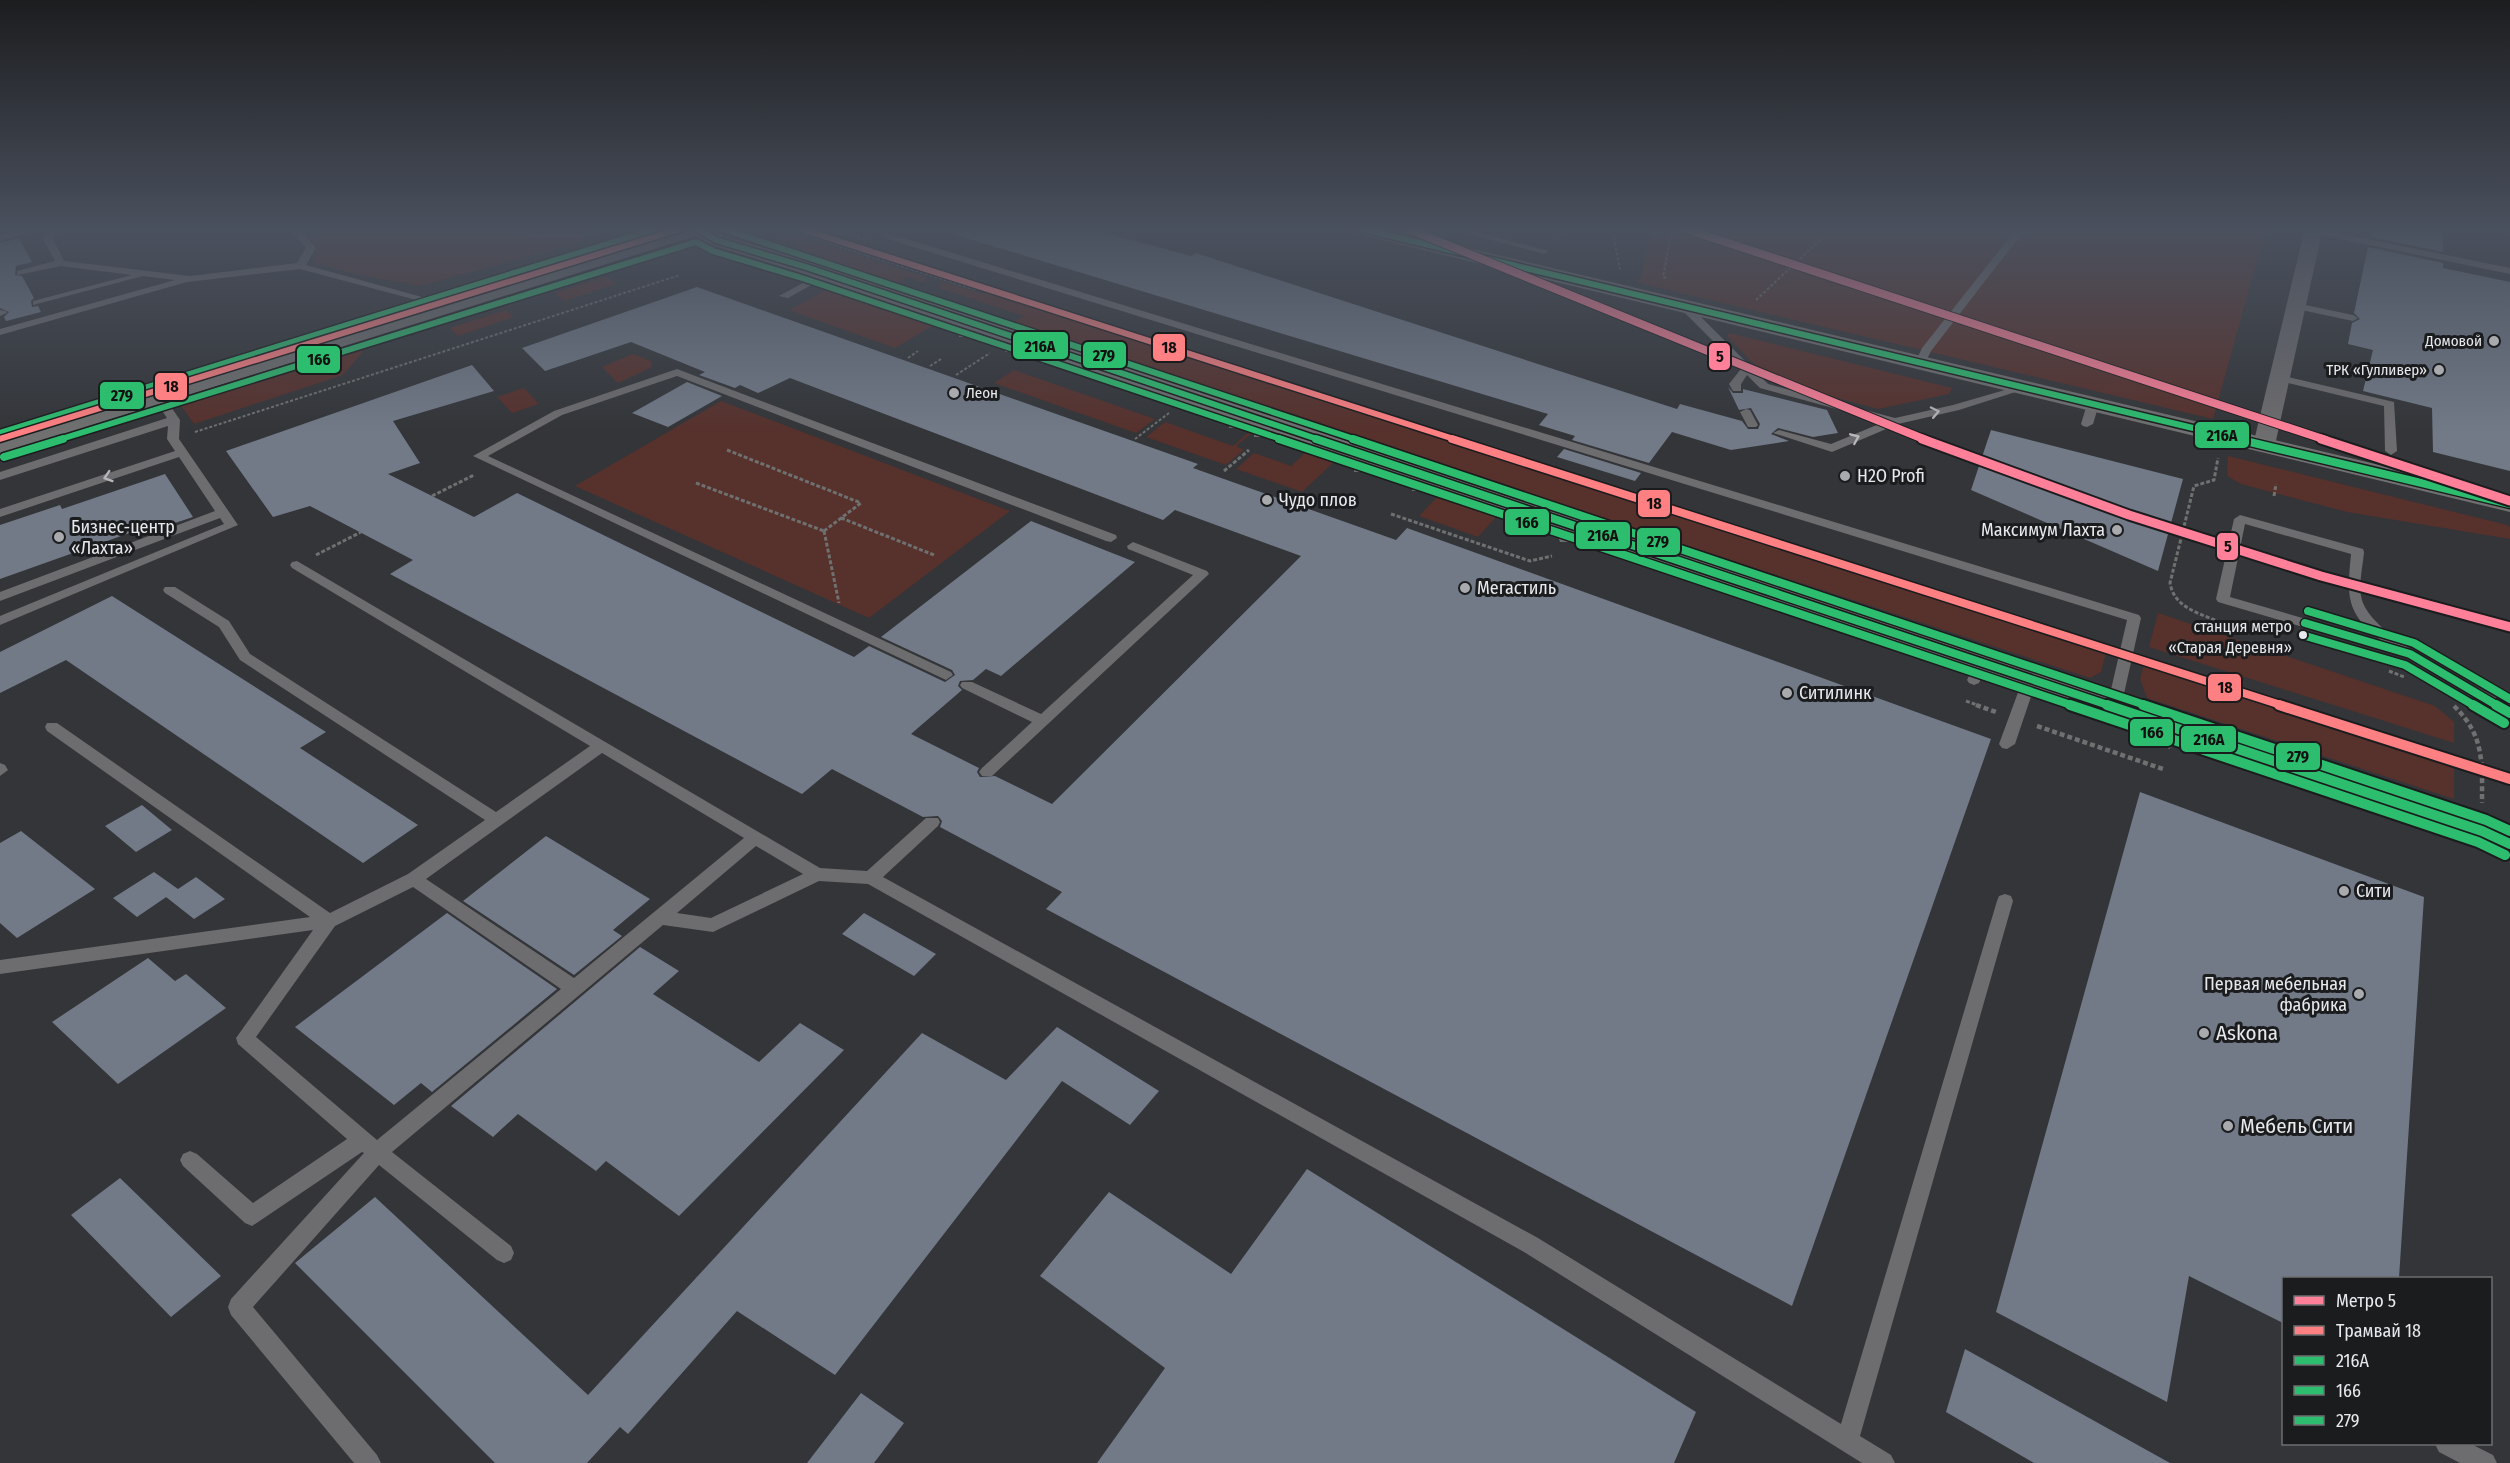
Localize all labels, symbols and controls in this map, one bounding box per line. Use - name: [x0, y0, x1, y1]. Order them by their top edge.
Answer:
- line badge: 216А: [1012, 331, 1069, 360]
- place label: Домовой: [2424, 332, 2482, 350]
- line badge: 18: [1152, 333, 1186, 362]
- marker: Домовой: [2487, 334, 2501, 348]
- text: 216А: [1024, 337, 1056, 356]
- text: 18: [1161, 338, 1177, 357]
- line badge: 279: [1082, 341, 1127, 369]
- line badge: 5: [1708, 342, 1731, 371]
- line badge: 166: [296, 345, 341, 374]
- text: 279: [1092, 346, 1115, 365]
- text: 5: [1716, 347, 1724, 366]
- text: 166: [307, 350, 331, 369]
- place label: ТРК «Гулливер»: [2326, 361, 2427, 379]
- marker: ТРК «Гулливер»: [2432, 363, 2446, 377]
- line badge: 18: [154, 372, 188, 401]
- text: 18: [163, 377, 179, 396]
- line badge: 279: [99, 381, 145, 410]
- place label: Леон: [966, 384, 998, 402]
- text: 279: [110, 386, 133, 405]
- marker: Леон: [947, 386, 961, 400]
- one-way arrow: [1930, 407, 1940, 420]
- line badge: 216А: [2194, 421, 2250, 449]
- text: 216А: [2206, 426, 2238, 445]
- one-way arrow: [1849, 433, 1860, 445]
- place label: H2O Profi: [1857, 465, 1925, 487]
- marker: H2O Profi: [1838, 469, 1852, 483]
- one-way arrow: [103, 470, 114, 482]
- place label: Чудо плов: [1279, 489, 1357, 511]
- line badge: 18: [1637, 489, 1671, 518]
- marker: Чудо плов: [1260, 493, 1274, 507]
- text: 18: [1646, 494, 1662, 513]
- line badge: 166: [1504, 508, 1550, 536]
- text: 166: [1515, 513, 1539, 532]
- place label: Бизнес-центр «Лахта»: [71, 516, 175, 559]
- place label: Максимум Лахта: [1981, 519, 2105, 541]
- line badge: 216А: [1575, 521, 1631, 550]
- marker: Максимум Лахта: [2110, 523, 2124, 537]
- text: 216А: [1587, 526, 1619, 545]
- line badge: 279: [1636, 527, 1681, 556]
- marker: Бизнес-центр «Лахта»: [52, 530, 66, 544]
- text: 279: [1646, 532, 1669, 551]
- line badge: 5: [2216, 532, 2239, 561]
- text: 5: [2224, 537, 2232, 556]
- place label: Мегастиль: [1477, 577, 1556, 599]
- marker: Мегастиль: [1458, 581, 1472, 595]
- place label: станция метро «Старая Деревня»: [2168, 617, 2292, 657]
- marker: станция метро «Старая Деревня»: [2297, 629, 2309, 641]
- line badge: 18: [2207, 673, 2242, 702]
- text: 18: [2217, 678, 2233, 697]
- place label: Ситилинк: [1799, 682, 1872, 704]
- marker: Ситилинк: [1780, 686, 1794, 700]
- line badge: 166: [2129, 718, 2174, 747]
- text: 166: [2140, 723, 2164, 742]
- line badge: 216А: [2180, 725, 2237, 753]
- text: 216А: [2193, 730, 2225, 749]
- line badge: 279: [2275, 742, 2321, 771]
- text: 279: [2286, 747, 2309, 766]
- place label: Сити: [2356, 880, 2392, 902]
- marker: Сити: [2337, 884, 2351, 898]
- place label: Первая мебельная фабрика: [2204, 973, 2347, 1016]
- marker: Первая мебельная фабрика: [2352, 987, 2366, 1001]
- place label: Askona: [2216, 1020, 2278, 1046]
- marker: Askona: [2197, 1026, 2211, 1040]
- place label: Мебель Сити: [2240, 1113, 2353, 1139]
- marker: Мебель Сити: [2221, 1119, 2235, 1133]
- legend: [2282, 1277, 2492, 1445]
- text: Метро 5: [2336, 1290, 2396, 1312]
- text: Трамвай 18: [2336, 1320, 2421, 1342]
- text: 216А: [2336, 1350, 2369, 1372]
- text: 166: [2336, 1380, 2361, 1402]
- text: 279: [2336, 1410, 2360, 1432]

